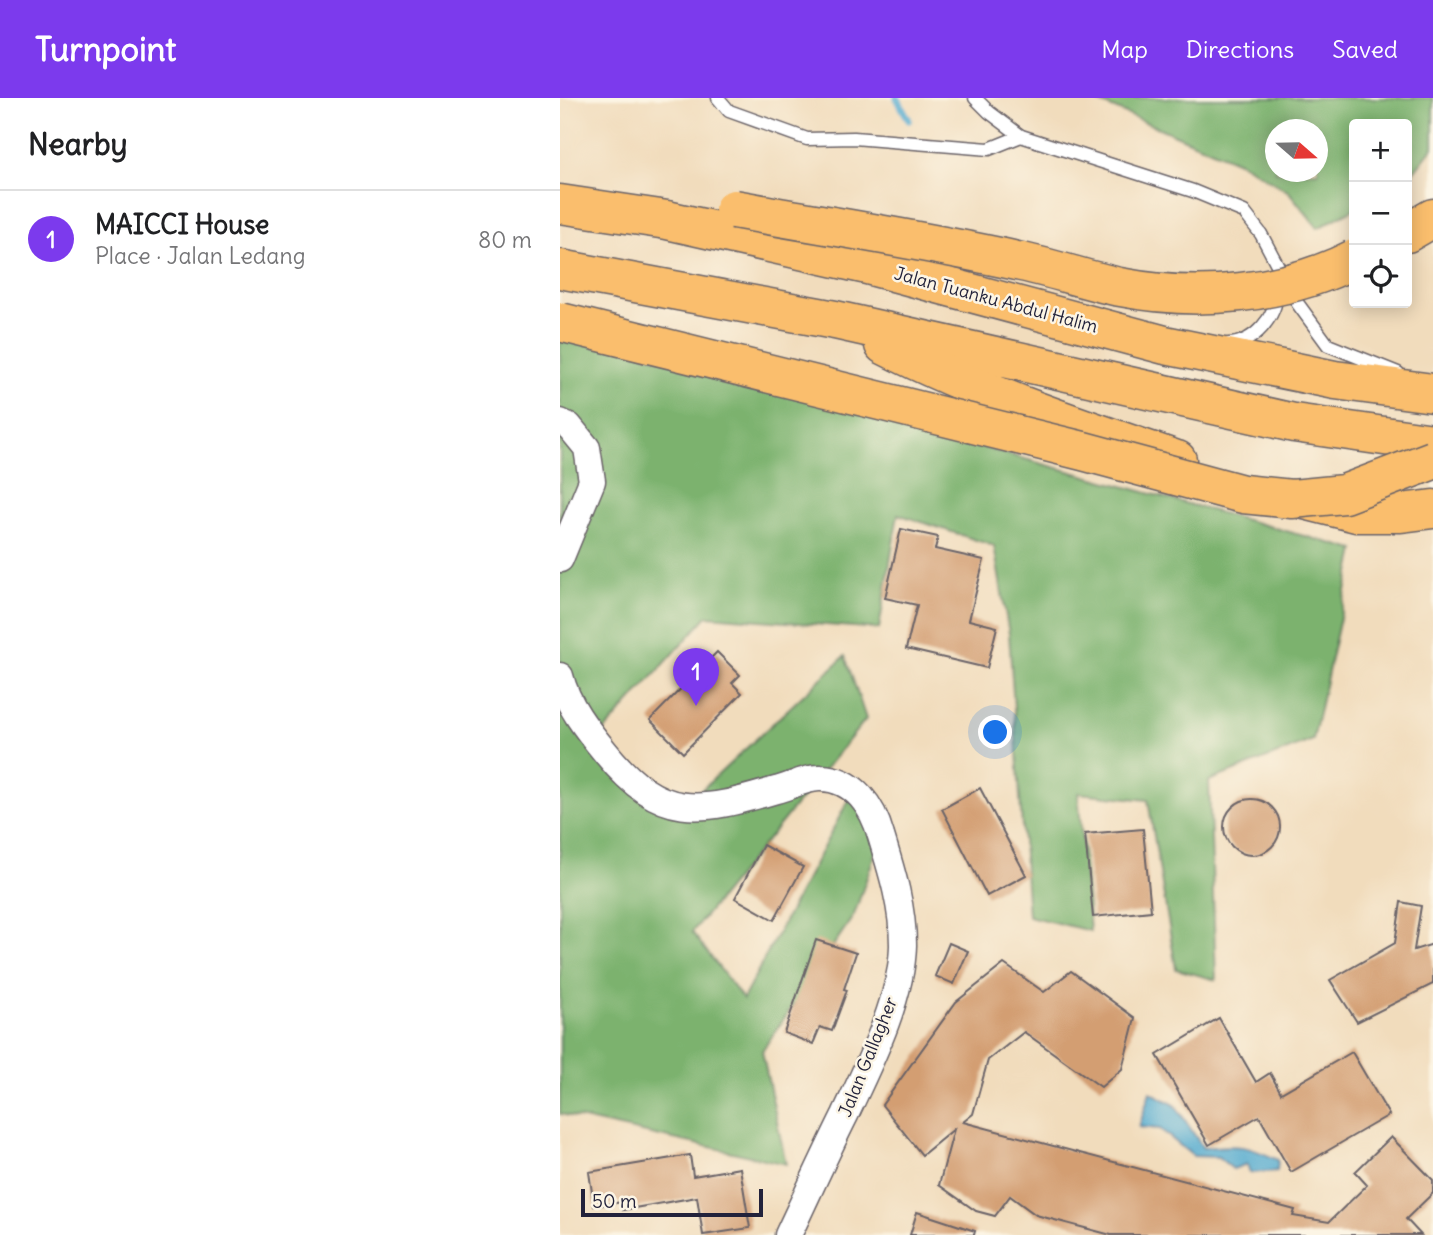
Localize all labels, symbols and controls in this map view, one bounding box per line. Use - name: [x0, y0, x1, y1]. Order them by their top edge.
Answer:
- text: Turnpoint: [35, 28, 176, 70]
- text: Map: [1101, 34, 1148, 64]
- text: Directions: [1186, 34, 1294, 64]
- text: Saved: [1332, 34, 1398, 64]
- north arrow: [1265, 119, 1328, 182]
- map controls: [1349, 119, 1412, 308]
- button: +: [1349, 119, 1412, 182]
- text: Nearby: [28, 125, 128, 163]
- button: −: [1349, 182, 1412, 245]
- text: MAICCI House: [95, 208, 269, 241]
- text: 1: [46, 225, 56, 254]
- text: 80 m: [478, 225, 532, 254]
- text: Place · Jalan Ledang: [95, 241, 306, 270]
- button: locate: [1349, 245, 1412, 308]
- street label: Jalan Tuanku Abdul Halim: [892, 261, 1101, 338]
- pin: 1: [673, 648, 719, 706]
- your location: [978, 715, 1012, 749]
- street label: Jalan Gallagher: [833, 993, 902, 1120]
- scale bar: [581, 1186, 763, 1218]
- text: 50 m: [592, 1189, 637, 1213]

